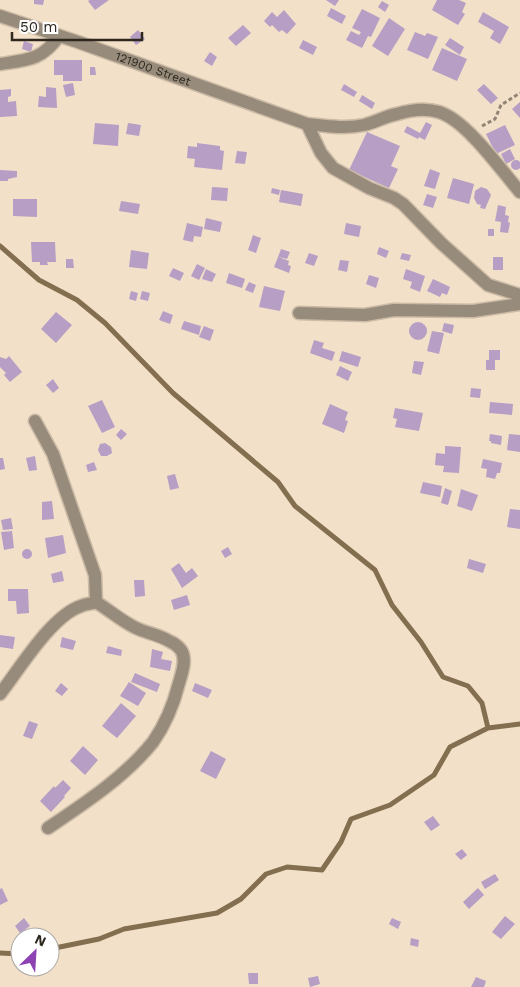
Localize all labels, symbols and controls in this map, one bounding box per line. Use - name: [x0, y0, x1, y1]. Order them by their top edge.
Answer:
- scale bar: [12, 10, 142, 42]
- text: 50 m: [20, 18, 57, 36]
- street label: 121900 Street: [114, 49, 193, 89]
- north arrow: [10, 927, 60, 977]
- text: N: [32, 931, 49, 950]

